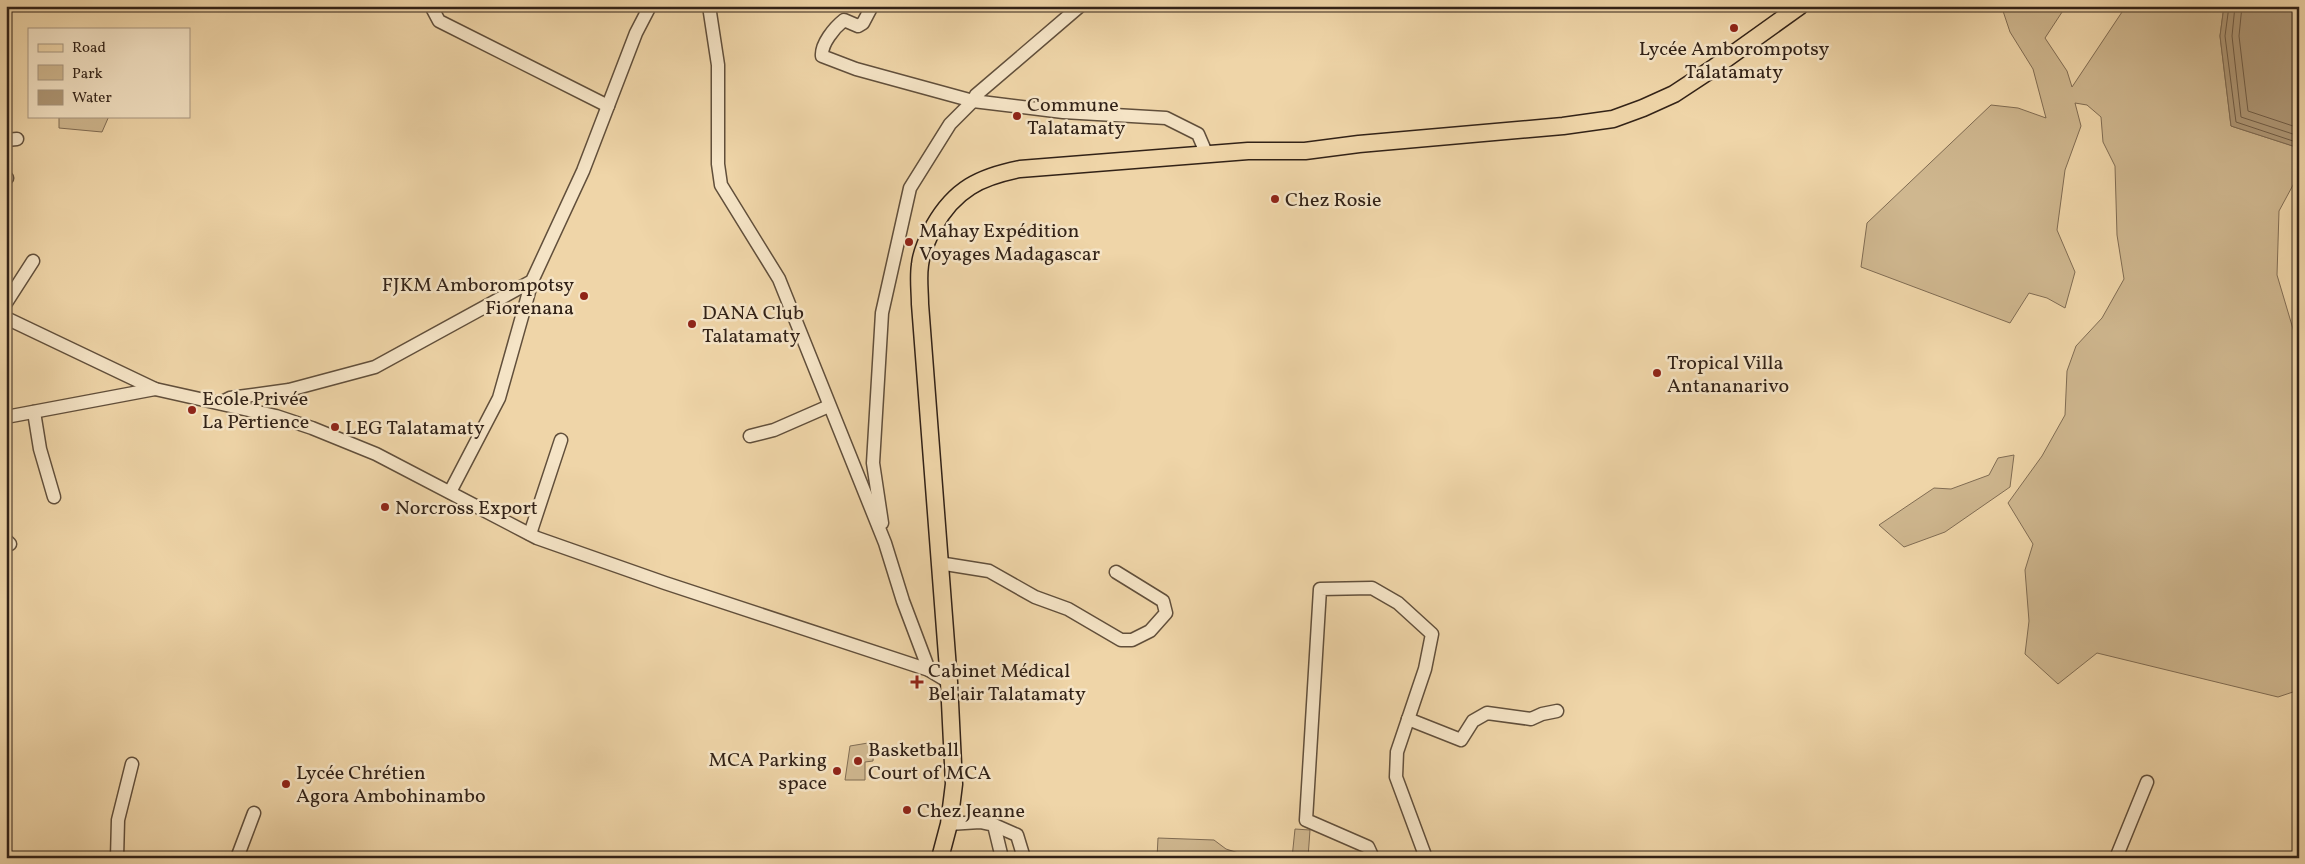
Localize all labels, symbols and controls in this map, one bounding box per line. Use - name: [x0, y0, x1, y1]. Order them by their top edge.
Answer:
- marker: Lycée Amborompotsy Talatamaty: [1728, 22, 1740, 34]
- legend: [28, 28, 190, 118]
- place label: Lycée Amborompotsy Talatamaty: [1639, 36, 1829, 87]
- text: Road: [72, 38, 106, 59]
- text: Park: [72, 64, 103, 85]
- text: Water: [72, 88, 112, 109]
- place label: Commune Talatamaty: [1027, 92, 1125, 143]
- marker: Commune Talatamaty: [1011, 110, 1023, 122]
- place label: Chez Rosie: [1285, 187, 1381, 215]
- marker: Chez Rosie: [1269, 193, 1281, 205]
- place label: Mahay Expédition Voyages Madagascar: [919, 218, 1100, 269]
- marker: Mahay Expédition Voyages Madagascar: [903, 236, 915, 248]
- place label: FJKM Amborompotsy Fiorenana: [382, 272, 574, 323]
- marker: FJKM Amborompotsy Fiorenana: [578, 290, 590, 302]
- place label: DANA Club Talatamaty: [702, 300, 804, 351]
- marker: DANA Club Talatamaty: [686, 318, 698, 330]
- place label: Tropical Villa Antananarivo: [1667, 350, 1789, 401]
- marker: Tropical Villa Antananarivo: [1651, 367, 1663, 379]
- place label: Ecole Privée La Pertience: [202, 386, 309, 437]
- marker: Ecole Privée La Pertience: [186, 404, 198, 416]
- place label: LEG Talatamaty: [345, 415, 485, 443]
- marker: LEG Talatamaty: [329, 421, 341, 433]
- place label: Norcross Export: [395, 495, 538, 523]
- marker: Norcross Export: [379, 501, 391, 513]
- place label: Cabinet Médical Bel'air Talatamaty: [928, 658, 1086, 709]
- marker: Cabinet Médical Bel'air Talatamaty: [910, 675, 924, 689]
- place label: Basketball Court of MCA: [868, 737, 991, 788]
- place label: MCA Parking space: [709, 747, 827, 798]
- marker: Basketball Court of MCA: [852, 755, 864, 767]
- place label: Lycée Chrétien Agora Ambohinambo: [296, 760, 486, 811]
- marker: MCA Parking space: [831, 765, 843, 777]
- marker: Lycée Chrétien Agora Ambohinambo: [280, 778, 292, 790]
- place label: Chez Jeanne: [917, 798, 1025, 826]
- marker: Chez Jeanne: [901, 804, 913, 816]

